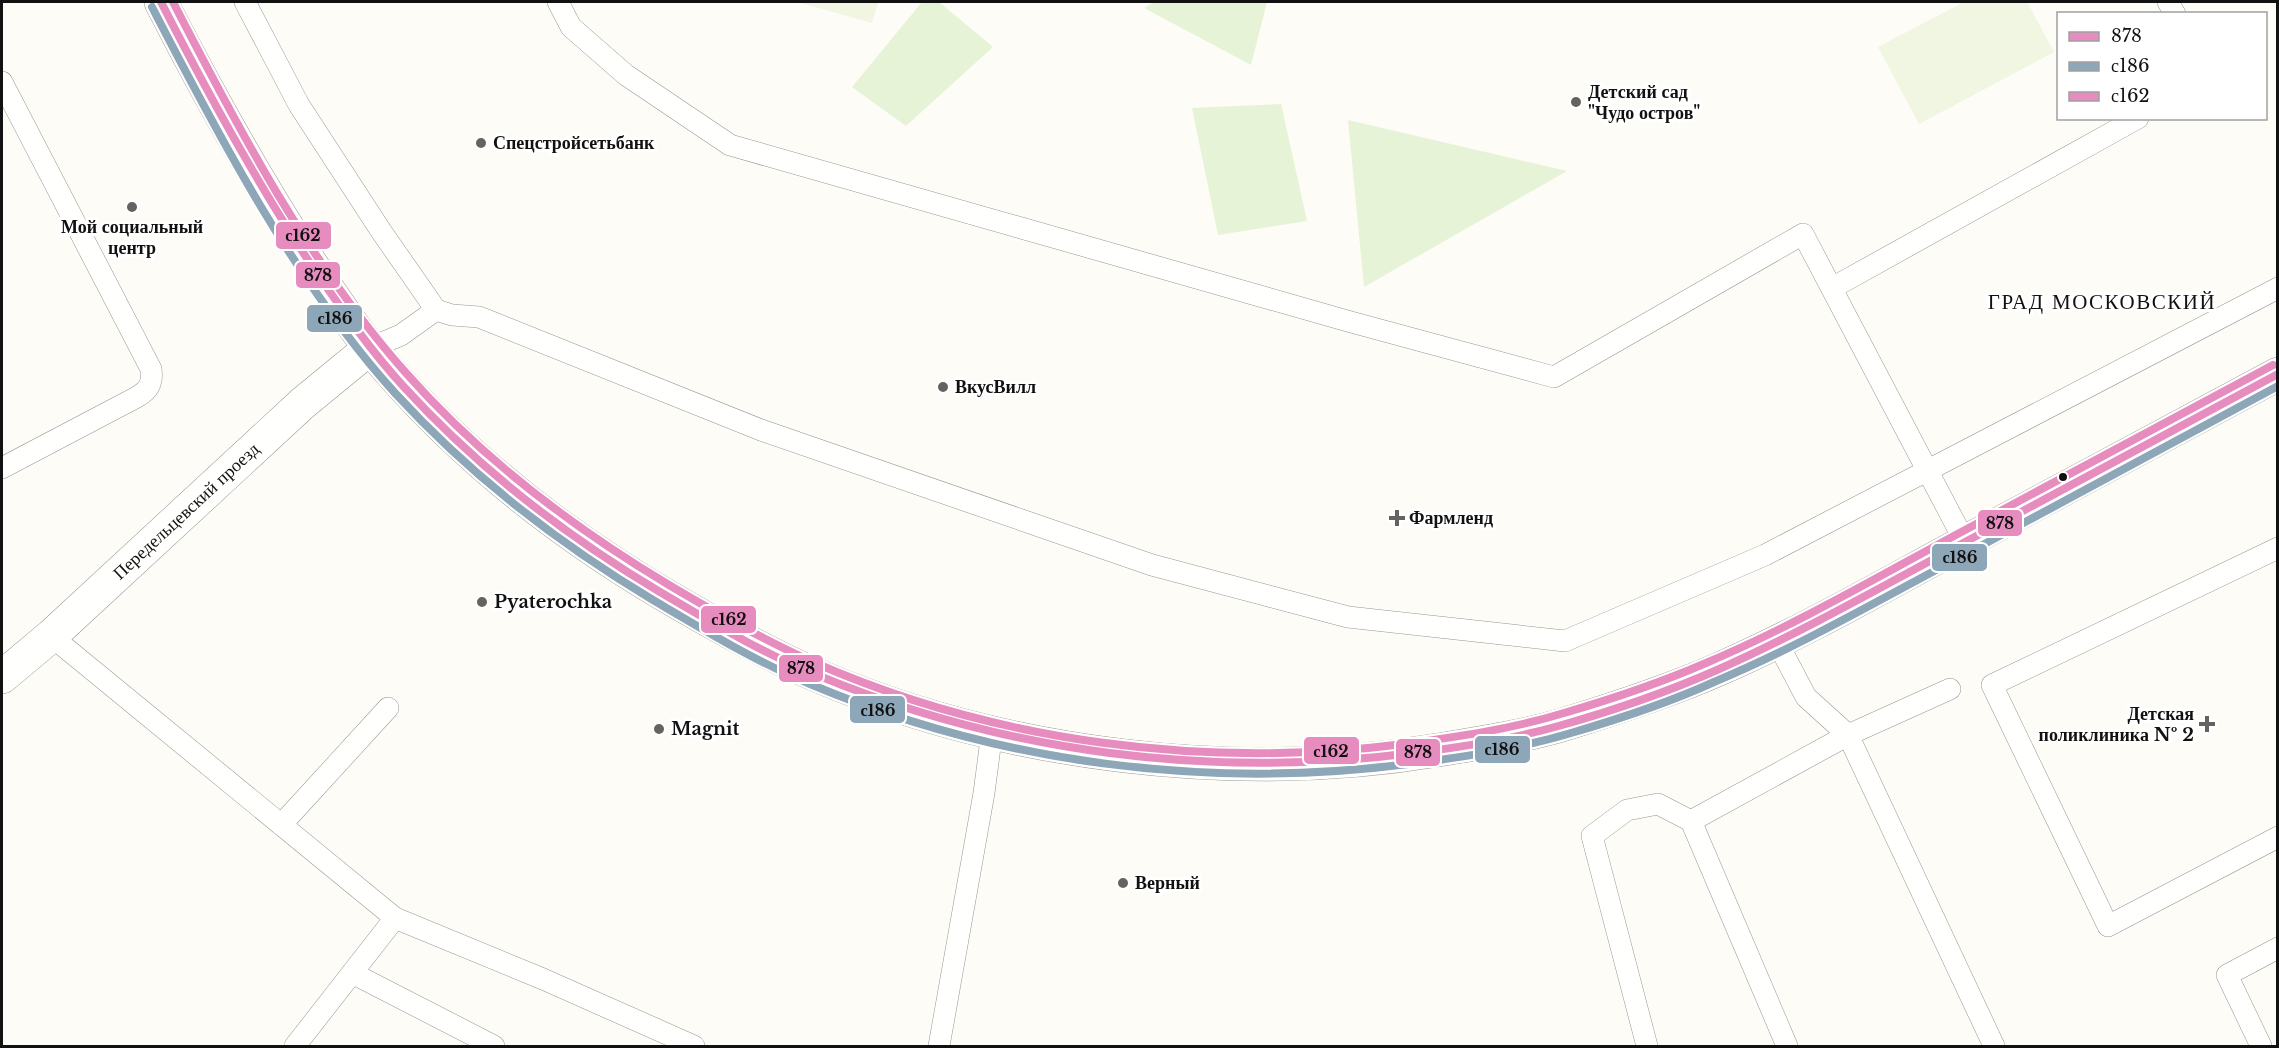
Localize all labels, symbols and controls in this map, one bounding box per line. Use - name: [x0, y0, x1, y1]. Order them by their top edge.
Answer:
- legend: [2057, 12, 2267, 120]
- text: 878: [2111, 25, 2142, 47]
- text: с186: [2111, 55, 2150, 77]
- place label: Детский сад "Чудо остров": [1588, 81, 1700, 124]
- text: с162: [2111, 85, 2150, 107]
- marker: Детский сад "Чудо остров": [1569, 95, 1583, 109]
- place label: Спецстройсетьбанк: [493, 132, 655, 154]
- marker: Спецстройсетьбанк: [474, 136, 488, 150]
- marker: Мой социальный центр: [125, 200, 139, 214]
- place label: Мой социальный центр: [61, 216, 203, 259]
- line badge: с162: [275, 221, 332, 250]
- text: с162: [285, 225, 321, 245]
- line badge: 878: [295, 261, 341, 289]
- text: 878: [304, 265, 332, 285]
- district label: ГРАД МОСКОВСКИЙ: [1988, 289, 2216, 315]
- line badge: с186: [306, 304, 363, 333]
- text: с186: [317, 308, 353, 328]
- place label: ВкусВилл: [955, 376, 1036, 398]
- marker: ВкусВилл: [936, 380, 950, 394]
- street label: Передельцевский проезд: [108, 438, 264, 584]
- unlabelled marker: [2057, 471, 2069, 483]
- place label: Фармленд: [1409, 507, 1493, 529]
- line badge: 878: [1977, 509, 2023, 537]
- marker: Фармленд: [1390, 511, 1404, 525]
- text: 878: [1986, 513, 2014, 533]
- line badge: с186: [1931, 543, 1988, 572]
- text: с186: [1942, 547, 1978, 567]
- place label: Pyaterochka: [494, 591, 613, 613]
- marker: Pyaterochka: [475, 595, 489, 609]
- line badge: с162: [700, 605, 757, 634]
- text: с162: [711, 609, 747, 629]
- line badge: 878: [778, 654, 824, 683]
- text: 878: [787, 658, 815, 678]
- line badge: с186: [849, 695, 906, 724]
- text: с186: [860, 700, 896, 720]
- place label: Детская поликлиника № 2: [2039, 703, 2194, 746]
- marker: Детская поликлиника № 2: [2198, 715, 2216, 733]
- place label: Magnit: [671, 718, 740, 740]
- marker: Magnit: [652, 722, 666, 736]
- line badge: с186: [1474, 735, 1531, 764]
- line badge: с162: [1303, 736, 1360, 765]
- line badge: 878: [1395, 738, 1441, 767]
- text: с186: [1484, 739, 1520, 759]
- text: с162: [1313, 741, 1349, 761]
- text: 878: [1404, 742, 1432, 762]
- place label: Верный: [1135, 872, 1200, 894]
- marker: Верный: [1116, 876, 1130, 890]

